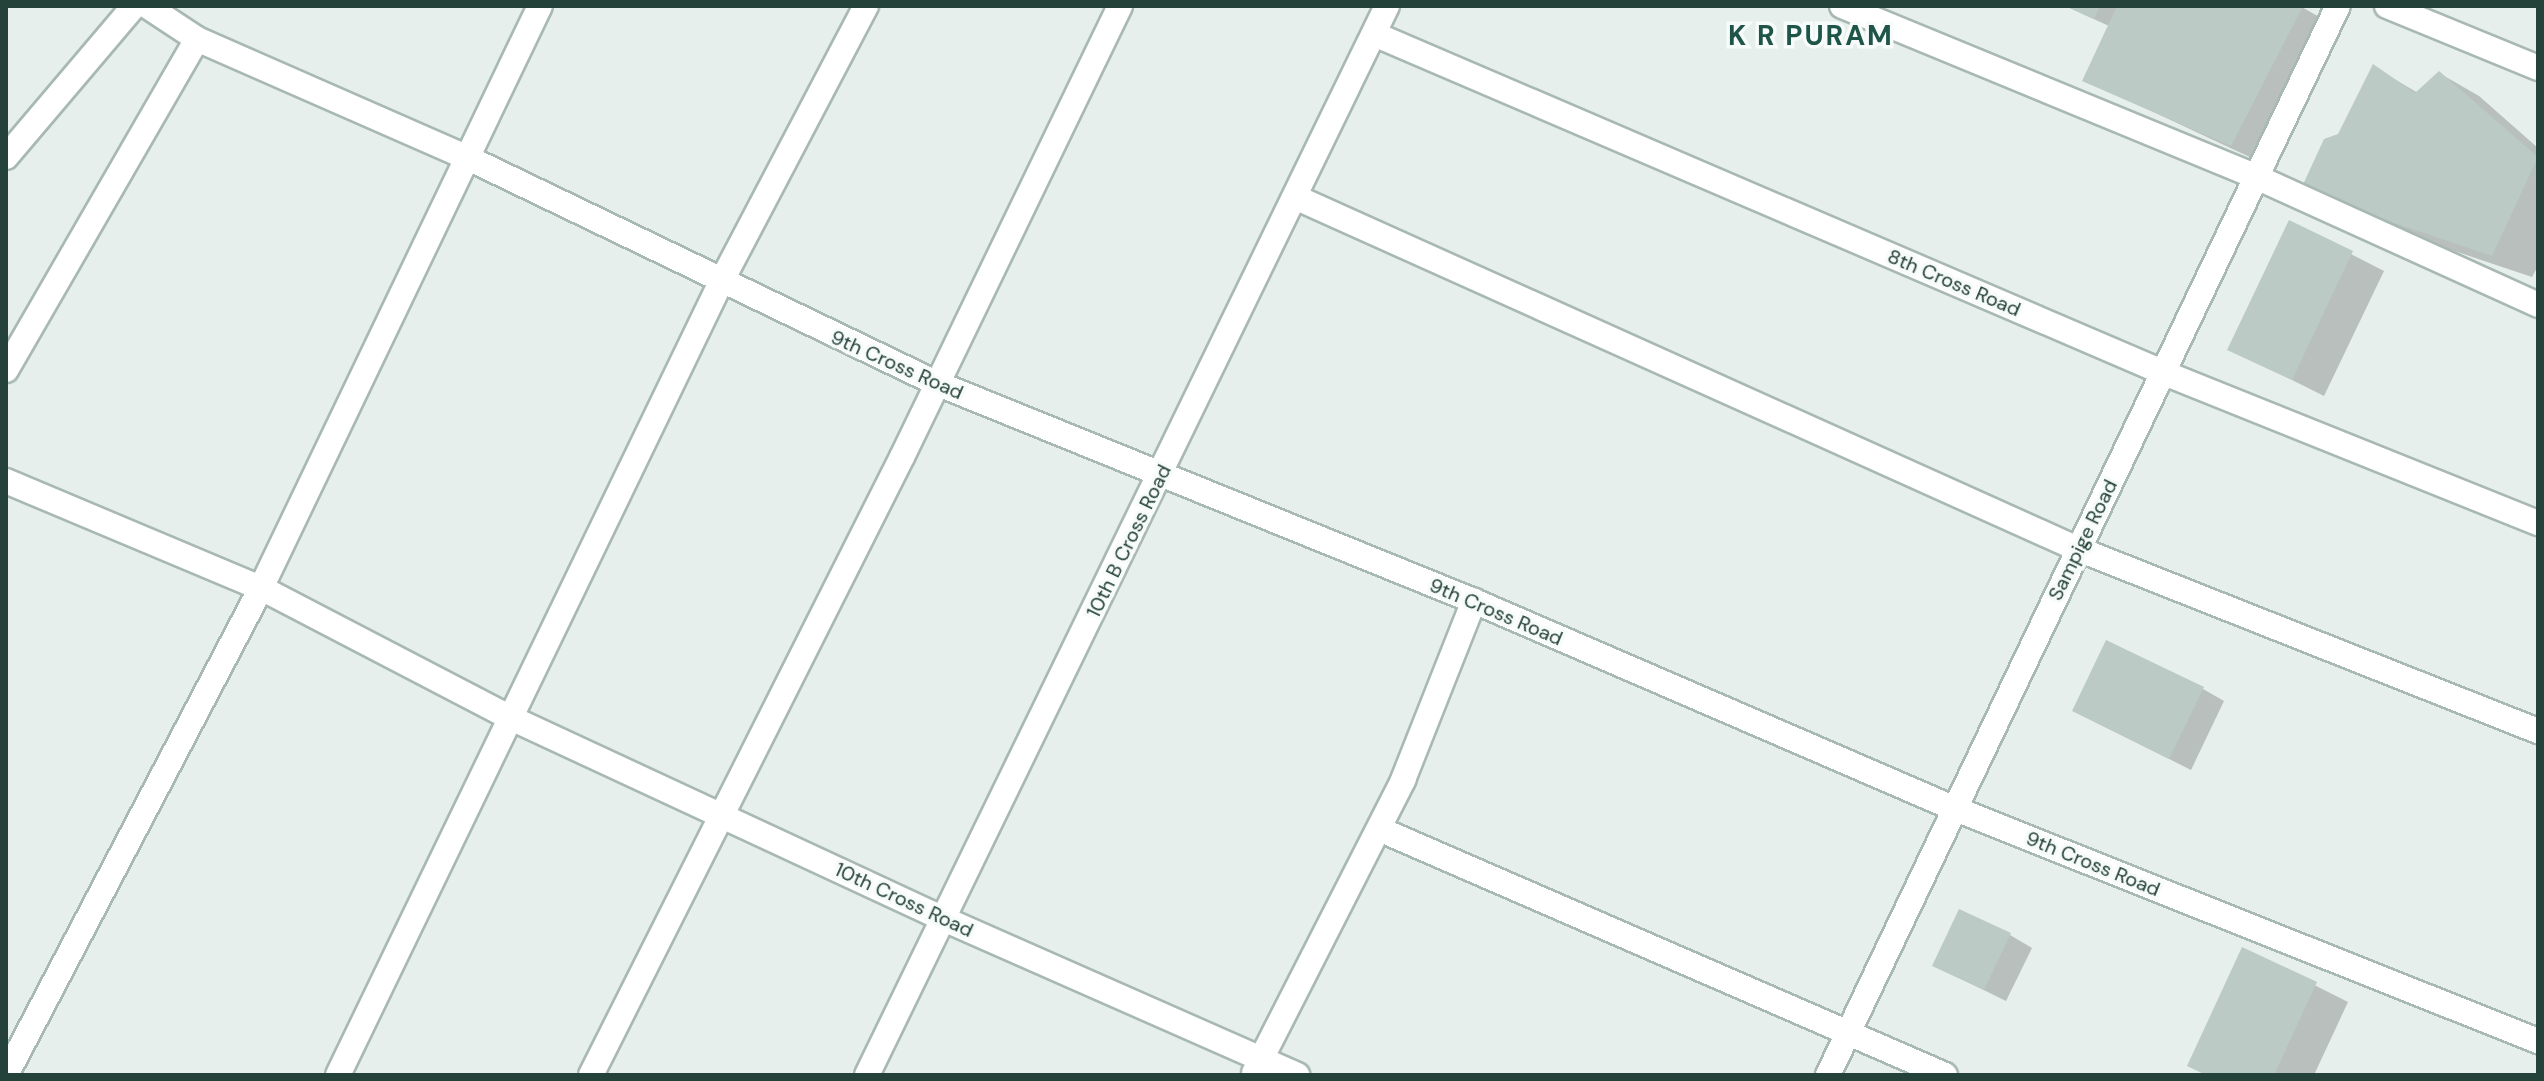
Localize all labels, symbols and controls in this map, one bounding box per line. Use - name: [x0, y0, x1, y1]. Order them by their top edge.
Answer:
- district label: K R PURAM: [1728, 19, 1894, 53]
- street label: 8th Cross Road: [1884, 244, 2024, 322]
- street label: 9th Cross Road: [827, 325, 967, 405]
- street label: 10th B Cross Road: [1082, 461, 1176, 621]
- street label: Sampige Road: [2043, 476, 2123, 604]
- street label: 9th Cross Road: [1426, 573, 1566, 651]
- street label: 9th Cross Road: [2022, 826, 2164, 902]
- street label: 10th Cross Road: [831, 857, 977, 943]

